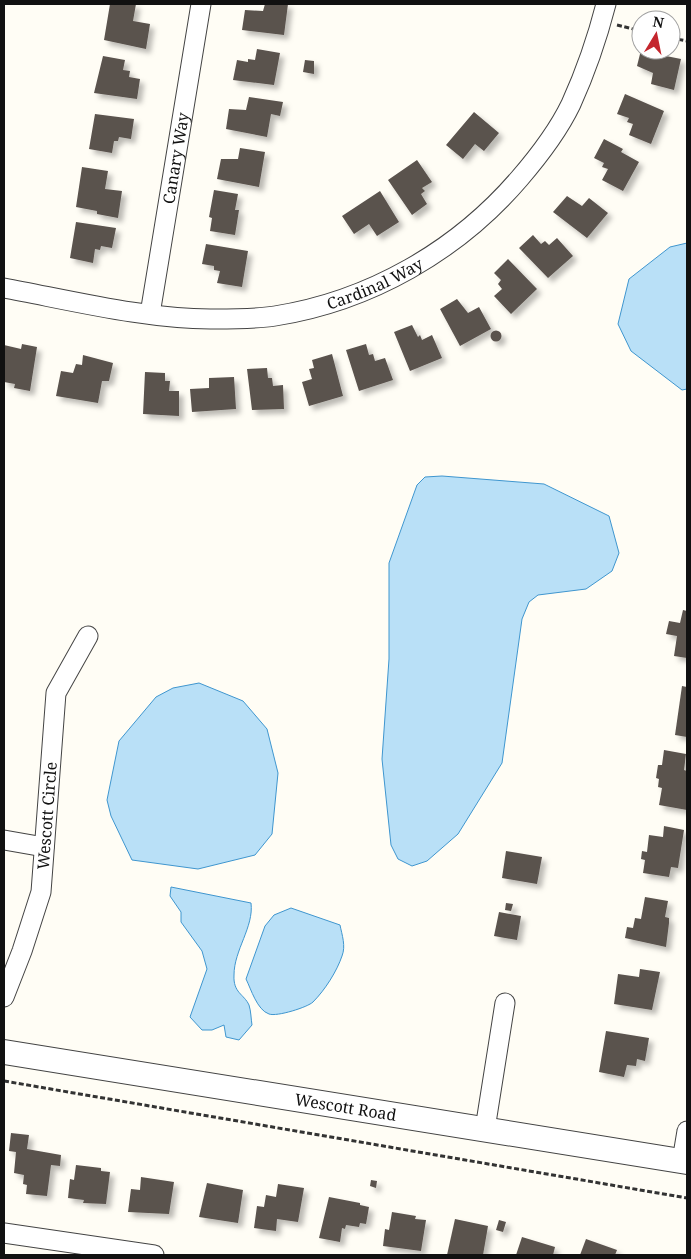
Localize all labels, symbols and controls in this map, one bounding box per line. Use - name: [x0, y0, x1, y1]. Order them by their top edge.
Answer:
- north arrow: [631, 10, 681, 60]
- text: N: [651, 11, 665, 32]
- street label: Canary Way: [157, 110, 194, 205]
- street label: Cardinal Way: [324, 252, 428, 315]
- street label: Wescott Circle: [32, 761, 62, 870]
- street label: Wescott Road: [293, 1088, 398, 1126]

